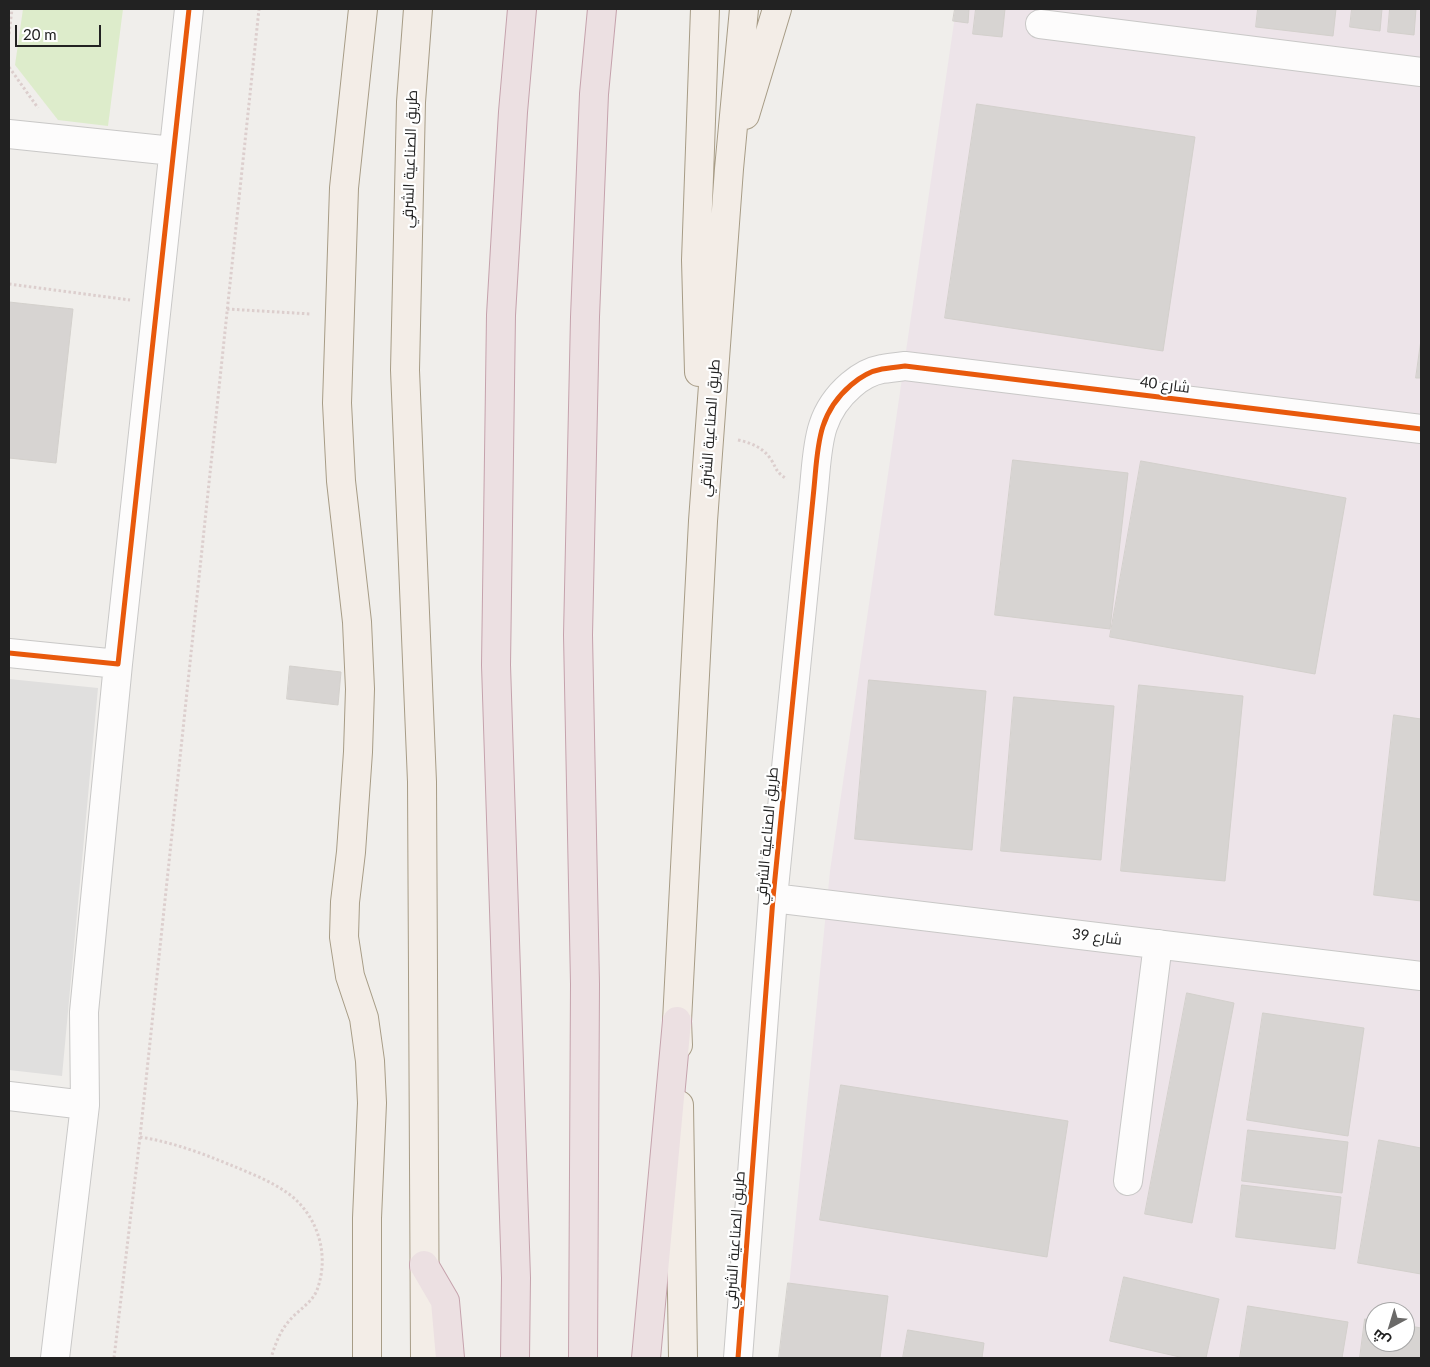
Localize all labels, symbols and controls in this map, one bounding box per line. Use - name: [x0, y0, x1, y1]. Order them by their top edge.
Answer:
- scale bar: [18, 15, 104, 47]
- text: 20 m: [23, 25, 57, 43]
- street label: طريق الصناعية الشرقي: [399, 90, 421, 228]
- street label: طريق الصناعية الشرقي: [696, 358, 724, 498]
- street label: شارع 40: [1139, 373, 1191, 397]
- street label: طريق الصناعية الشرقي: [752, 766, 782, 906]
- street label: شارع 39: [1071, 925, 1123, 949]
- street label: طريق الصناعية الشرقي: [721, 1170, 749, 1310]
- north arrow: [1365, 1302, 1415, 1352]
- text: ش: [1369, 1326, 1393, 1351]

